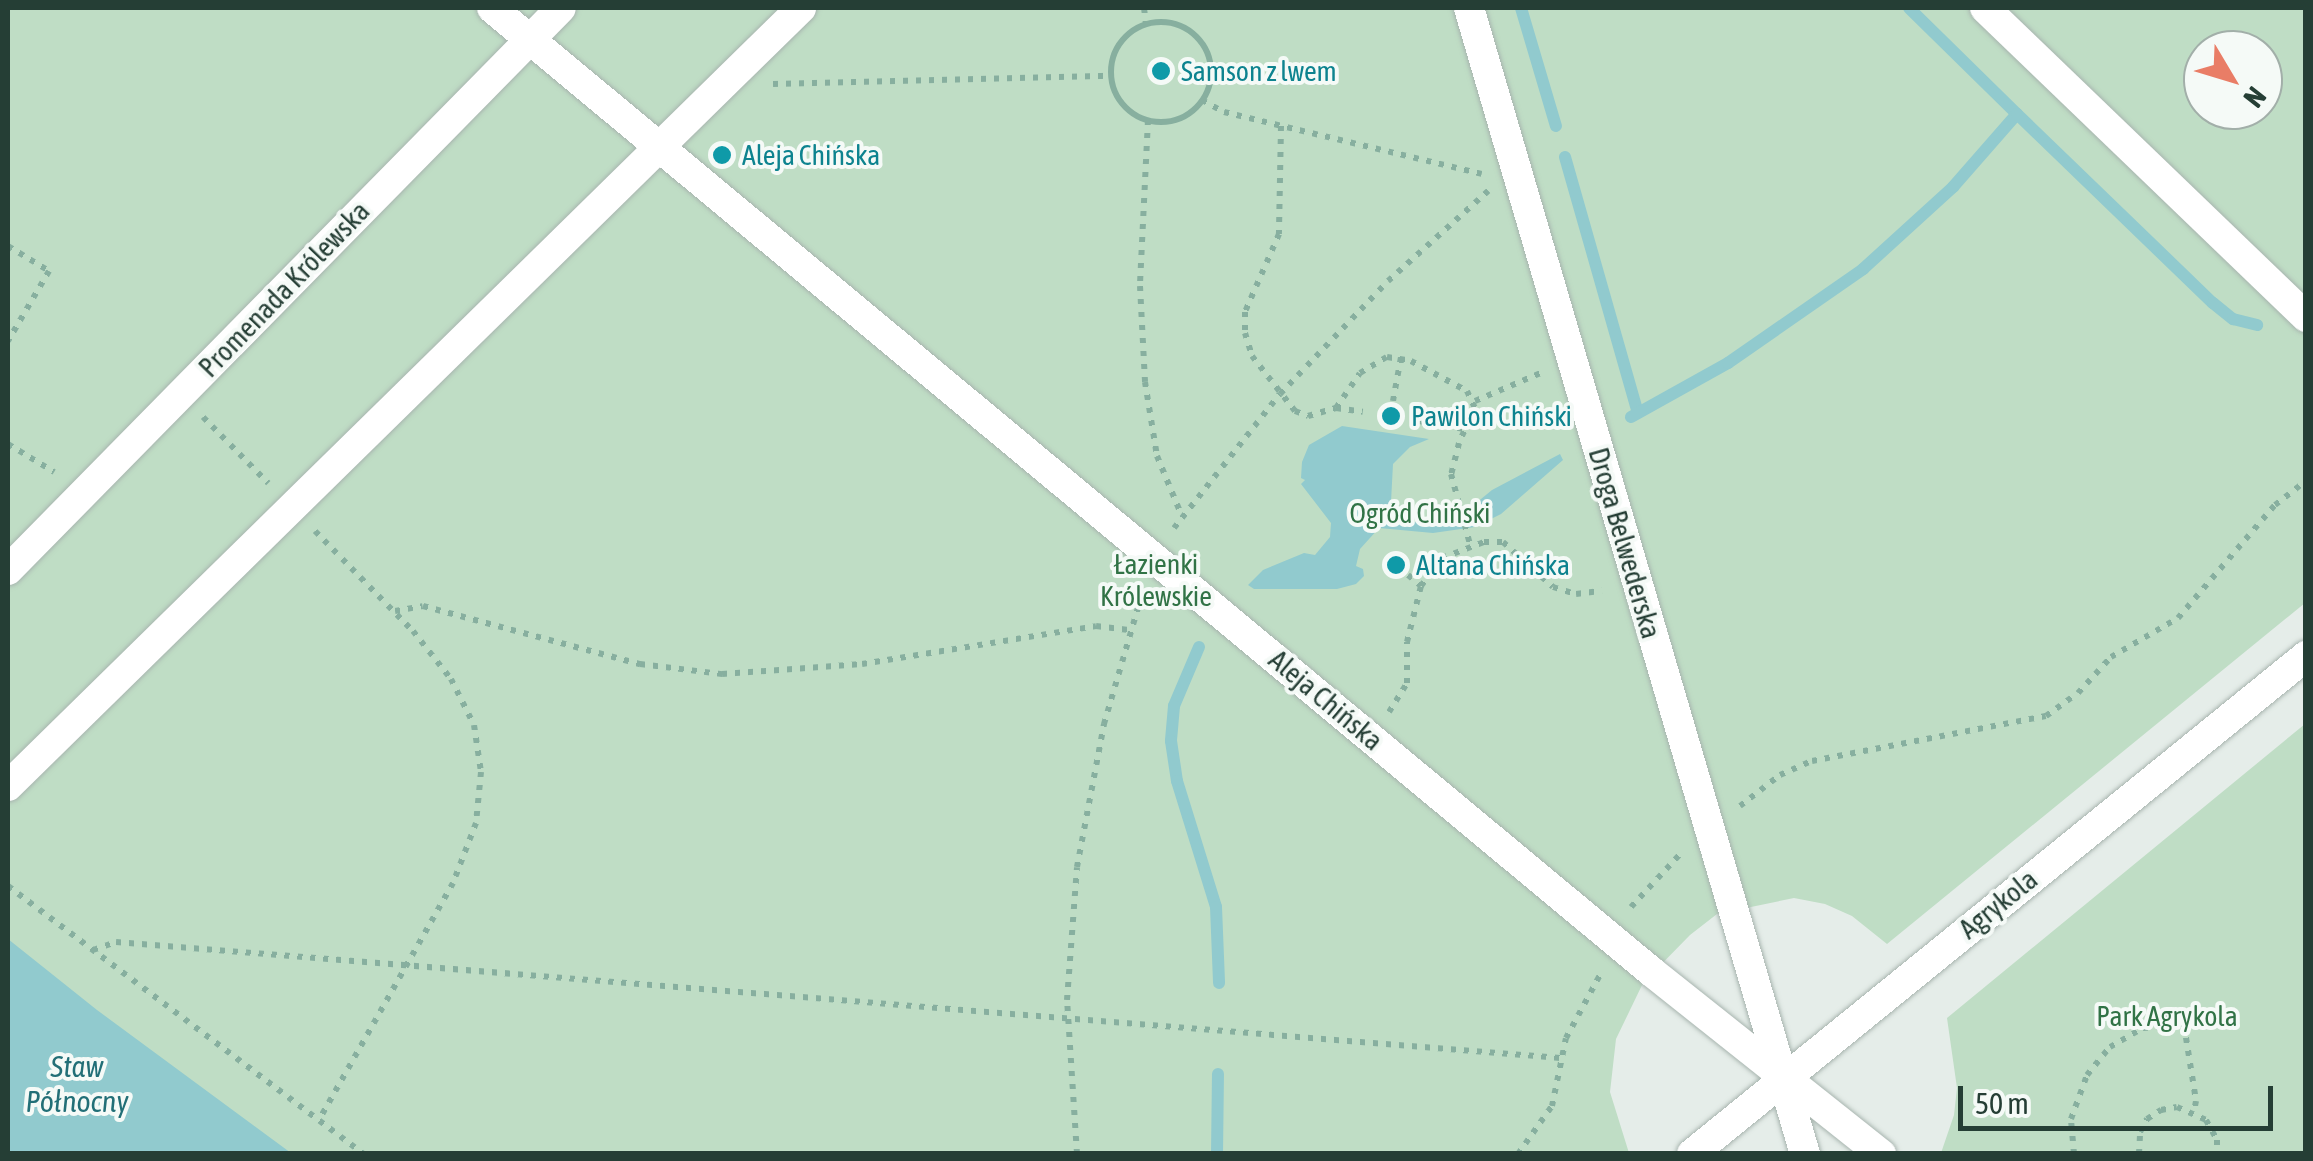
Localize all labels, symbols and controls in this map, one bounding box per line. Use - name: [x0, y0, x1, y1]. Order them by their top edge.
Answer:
- north arrow: [2183, 30, 2283, 130]
- place label: Samson z lwem: [1181, 54, 1337, 88]
- marker: Samson z lwem: [1150, 60, 1172, 82]
- text: N: [2237, 81, 2273, 114]
- place label: Aleja Chińska: [742, 138, 880, 172]
- marker: Aleja Chińska: [711, 144, 733, 166]
- street label: Promenada Królewska: [192, 194, 376, 384]
- place label: Pawilon Chiński: [1411, 399, 1572, 433]
- marker: Pawilon Chiński: [1380, 405, 1402, 427]
- street label: Droga Belwederska: [1582, 444, 1668, 642]
- park label: Ogród Chiński: [1350, 496, 1490, 530]
- park label: Łazienki Królewskie: [1100, 547, 1212, 613]
- place label: Altana Chińska: [1416, 548, 1570, 582]
- marker: Altana Chińska: [1385, 554, 1407, 576]
- street label: Aleja Chińska: [1262, 643, 1390, 757]
- street label: Agrykola: [1952, 862, 2044, 946]
- park label: Park Agrykola: [2096, 999, 2238, 1033]
- water label: Staw Północny: [25, 1048, 129, 1118]
- scale bar: [1963, 1066, 2278, 1128]
- text: 50 m: [1975, 1086, 2029, 1120]

